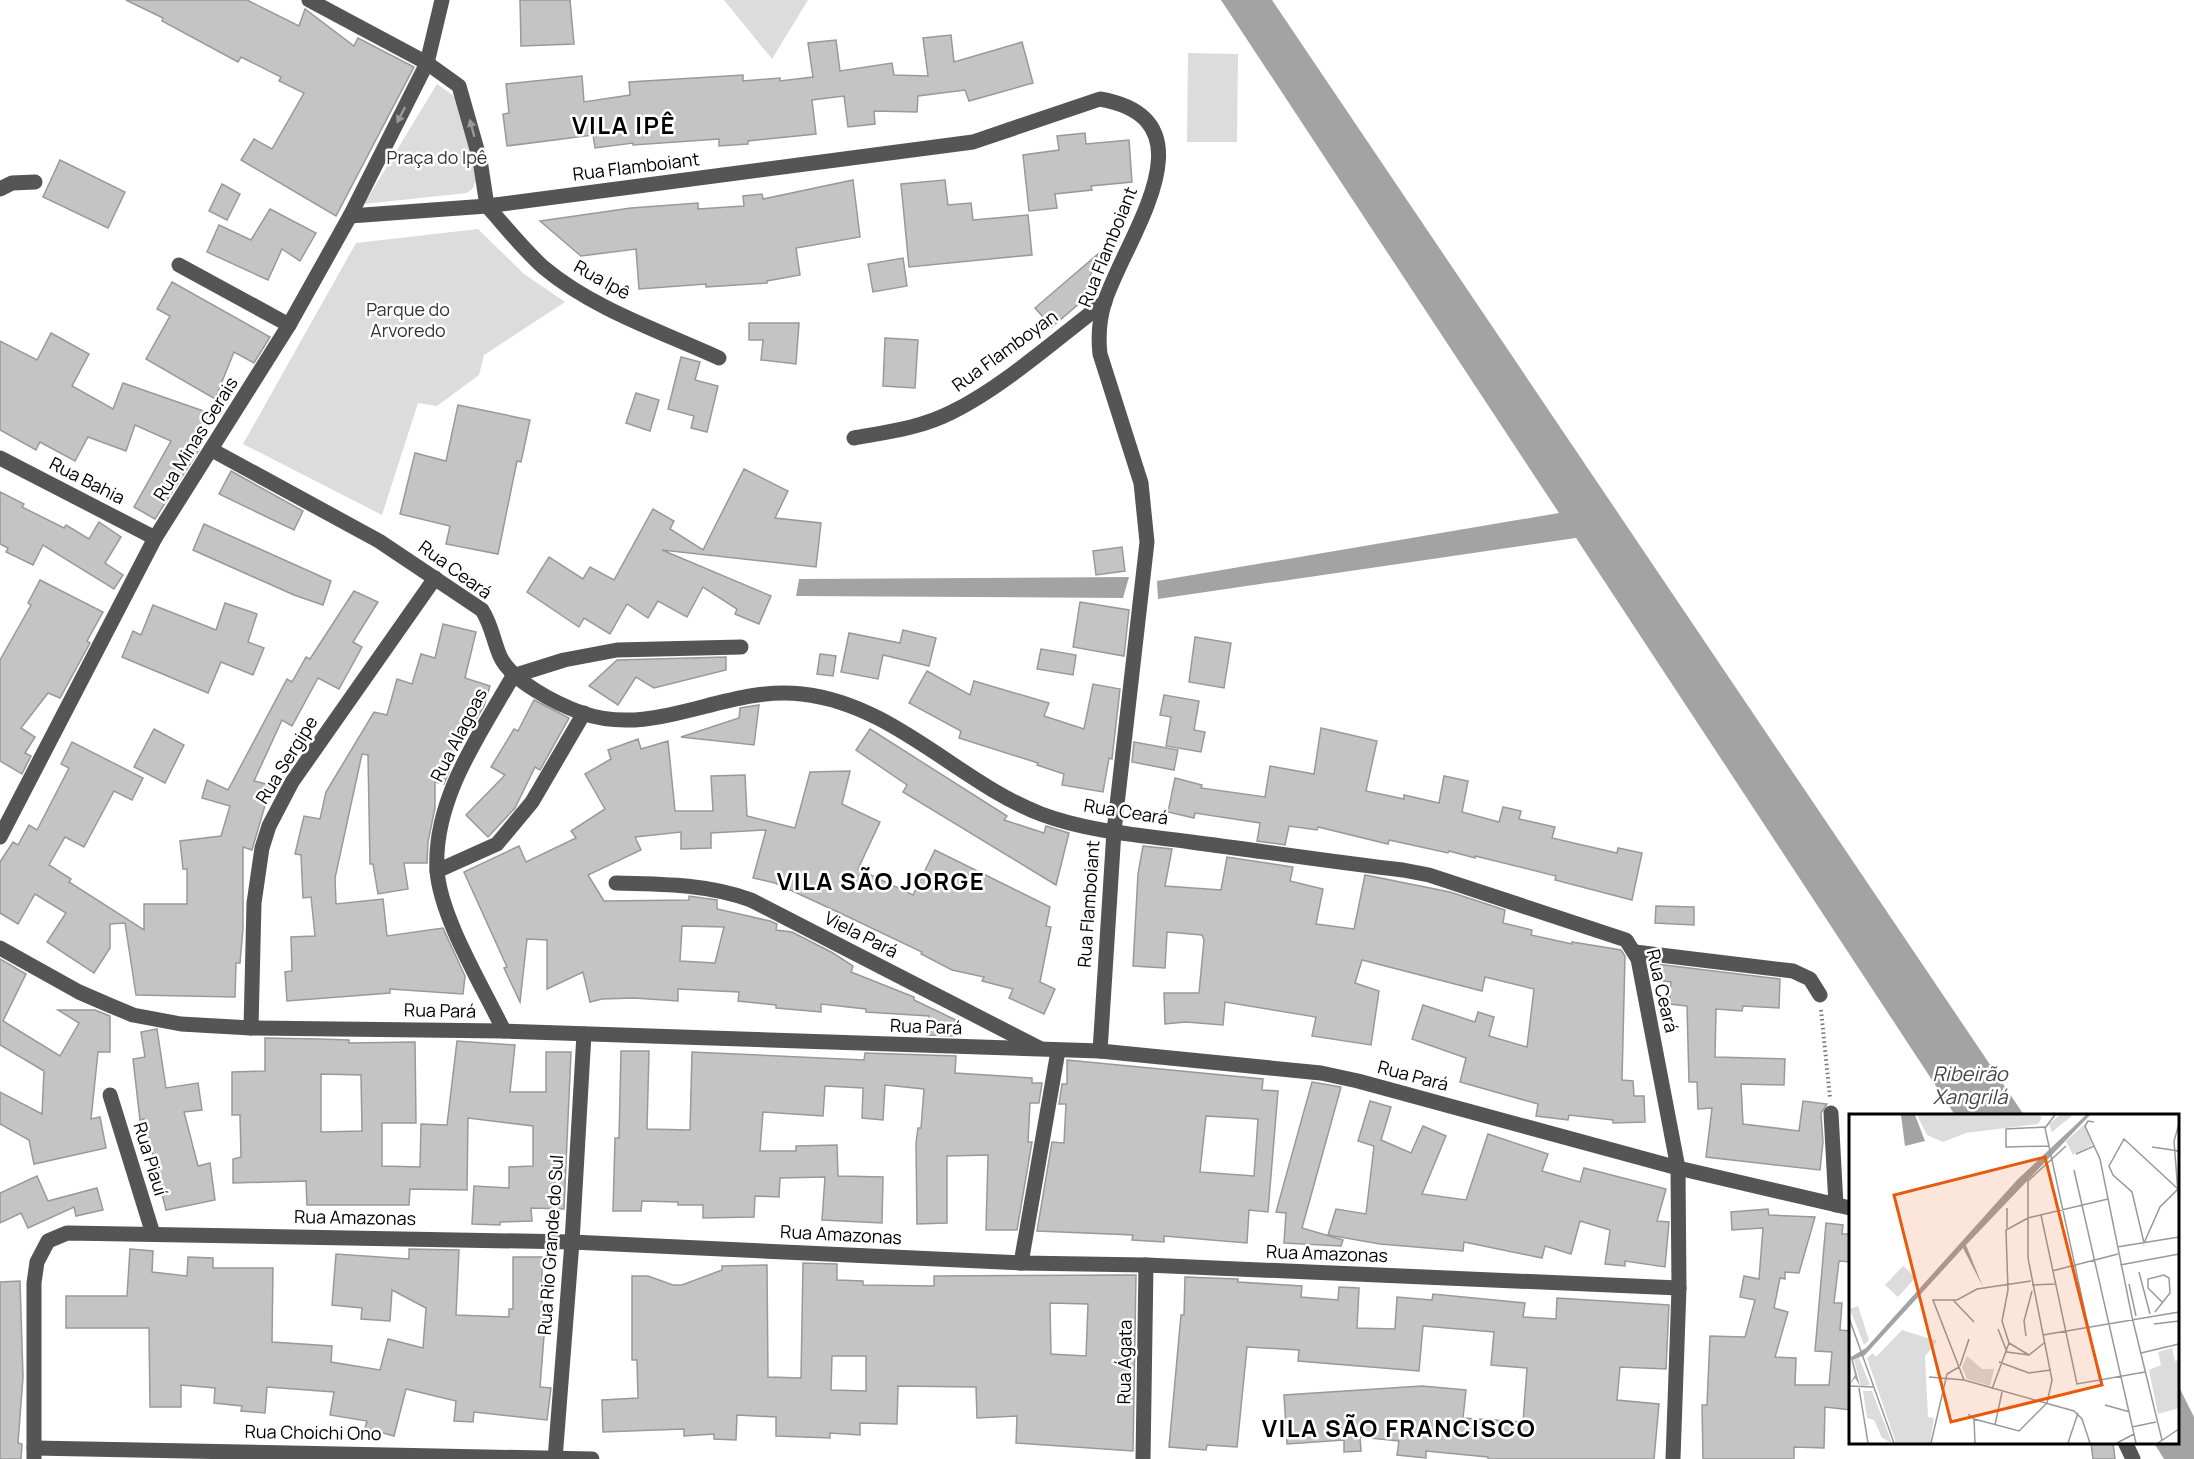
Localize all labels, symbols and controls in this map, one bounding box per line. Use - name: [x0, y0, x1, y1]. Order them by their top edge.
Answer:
- one-way arrow: [396, 107, 406, 124]
- district label: VILA IPÊ: [572, 108, 676, 141]
- one-way arrow: [467, 119, 476, 137]
- park label: Praça do Ipê: [387, 145, 487, 169]
- street label: Rua Flamboiant: [571, 146, 701, 186]
- street label: Rua Flamboiant: [1072, 183, 1142, 310]
- street label: Rua Ipê: [570, 254, 635, 304]
- park label: Parque do Arvoredo: [366, 297, 450, 342]
- street label: Rua Flamboyan: [947, 304, 1062, 397]
- street label: Rua Minas Gerais: [147, 372, 243, 505]
- street label: Rua Bahia: [46, 451, 129, 509]
- street label: Rua Ceará: [414, 535, 497, 604]
- street label: Rua Alagoas: [424, 684, 492, 785]
- street label: Rua Sergipe: [250, 711, 323, 808]
- street label: Rua Ceará: [1082, 793, 1170, 830]
- street label: Rua Flamboiant: [1072, 839, 1104, 968]
- district label: VILA SÃO JORGE: [777, 864, 985, 897]
- street label: Viela Pará: [821, 905, 902, 963]
- street label: Rua Ceará: [1642, 947, 1684, 1035]
- street label: Rua Pará: [404, 997, 476, 1023]
- street label: Rua Pará: [890, 1013, 963, 1039]
- street label: Rua Pará: [1375, 1054, 1451, 1096]
- water label: Ribeirão Xangrilá: [1932, 1060, 2009, 1110]
- inset map: [1849, 1114, 2179, 1444]
- street label: Rua Piauí: [128, 1119, 173, 1198]
- street label: Rua Rio Grande do Sul: [532, 1154, 568, 1336]
- street label: Rua Amazonas: [294, 1204, 416, 1230]
- street label: Rua Amazonas: [780, 1219, 903, 1249]
- street label: Rua Amazonas: [1266, 1239, 1388, 1267]
- street label: Rua Ágata: [1111, 1319, 1137, 1405]
- district label: VILA SÃO FRANCISCO: [1262, 1411, 1536, 1444]
- street label: Rua Choichi Ono: [244, 1419, 382, 1445]

